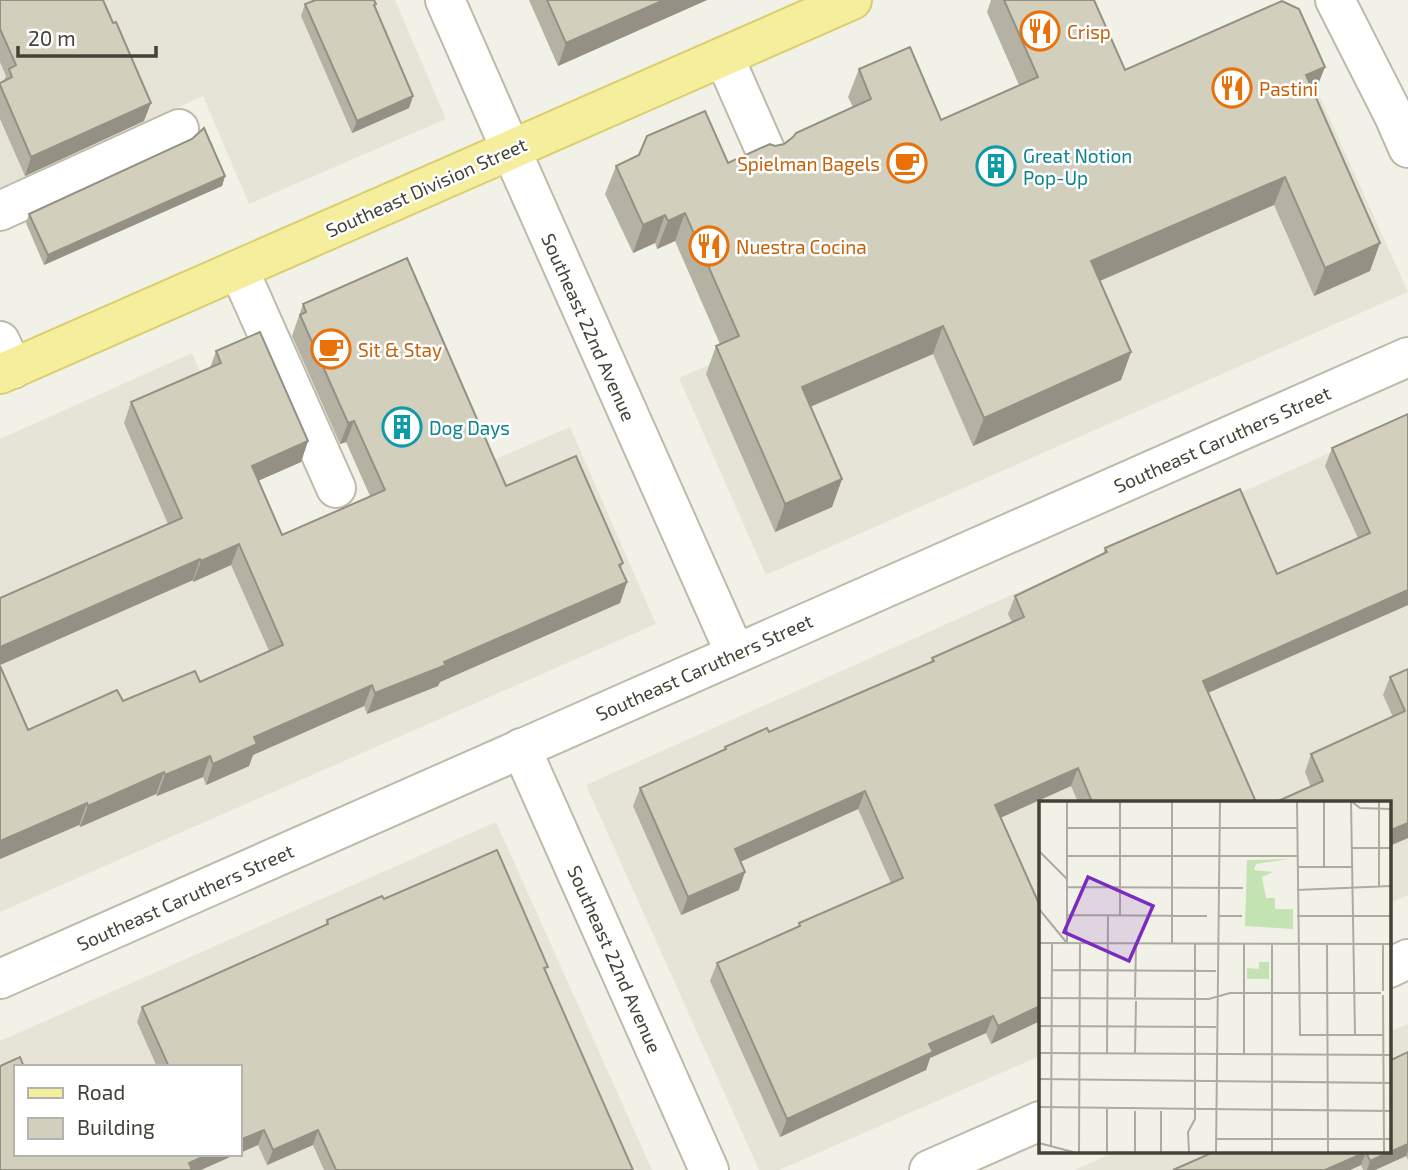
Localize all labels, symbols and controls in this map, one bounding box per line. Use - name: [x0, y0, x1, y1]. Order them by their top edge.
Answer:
- restaurant icon: Crisp: [1019, 10, 1061, 52]
- scale bar: [18, 14, 156, 58]
- place label: Crisp: [1067, 20, 1111, 43]
- text: 20 m: [28, 25, 76, 50]
- restaurant icon: Pastini: [1211, 67, 1253, 109]
- place label: Pastini: [1259, 77, 1318, 100]
- street label: Southeast Division Street: [322, 132, 530, 242]
- cafe icon: Spielman Bagels: [886, 142, 928, 184]
- place label: Great Notion Pop-Up: [1023, 144, 1132, 189]
- building icon: Great Notion Pop-Up: [975, 145, 1017, 187]
- place label: Spielman Bagels: [737, 152, 880, 175]
- restaurant icon: Nuestra Cocina: [688, 225, 730, 267]
- street label: Southeast 22nd Avenue: [537, 230, 641, 424]
- place label: Nuestra Cocina: [736, 235, 867, 258]
- cafe icon: Sit & Stay: [310, 328, 352, 370]
- place label: Sit & Stay: [358, 338, 442, 361]
- street label: Southeast Caruthers Street: [1110, 381, 1334, 497]
- building icon: Dog Days: [381, 406, 423, 448]
- place label: Dog Days: [429, 416, 510, 439]
- street label: Southeast Caruthers Street: [592, 609, 816, 725]
- inset map: [1039, 801, 1390, 1152]
- street label: Southeast Caruthers Street: [73, 839, 297, 955]
- street label: Southeast 22nd Avenue: [563, 862, 667, 1056]
- legend: [14, 1065, 242, 1156]
- text: Road: [77, 1079, 125, 1104]
- text: Building: [77, 1114, 155, 1139]

